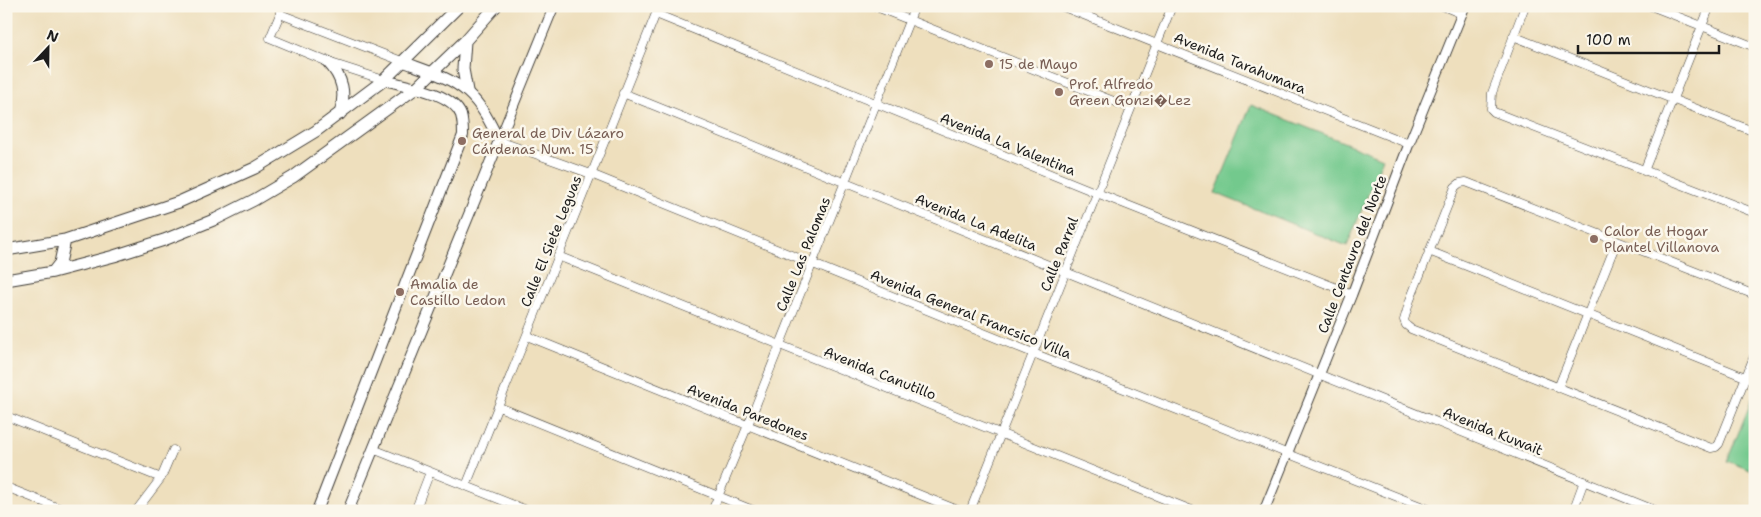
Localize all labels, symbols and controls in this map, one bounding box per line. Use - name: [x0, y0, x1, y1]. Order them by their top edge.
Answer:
- north arrow: [22, 22, 72, 72]
- scale bar: [1578, 22, 1720, 54]
- text: N: [44, 26, 61, 46]
- street label: Avenida Tarahumara: [1171, 28, 1309, 98]
- text: 100 m: [1586, 30, 1631, 50]
- place label: 15 de Mayo: [999, 55, 1078, 73]
- marker: 15 de Mayo: [983, 58, 995, 70]
- place label: Prof. Alfredo Green Gonzi�Lez: [1069, 75, 1191, 109]
- marker: Prof. Alfredo Green Gonzi�Lez: [1053, 86, 1065, 98]
- street label: Avenida La Valentina: [938, 109, 1079, 180]
- place label: General de Div Lázaro Cárdenas Num. 15: [472, 124, 624, 158]
- marker: General de Div Lázaro Cárdenas Num. 15: [456, 135, 468, 147]
- street label: Calle El Siete Leguas: [516, 172, 586, 309]
- street label: Calle Centauro del Norte: [1313, 172, 1391, 336]
- street label: Avenida La Adelita: [912, 189, 1040, 255]
- street label: Calle Las Palomas: [772, 194, 834, 314]
- street label: Calle Parral: [1036, 213, 1082, 294]
- place label: Calor de Hogar Plantel Villanova: [1604, 222, 1719, 256]
- marker: Calor de Hogar Plantel Villanova: [1588, 233, 1600, 245]
- street label: Avenida General Francsico Villa: [868, 265, 1074, 363]
- place label: Amalia de Castillo Ledon: [410, 275, 506, 309]
- marker: Amalia de Castillo Ledon: [394, 286, 406, 298]
- street label: Avenida Canutillo: [821, 342, 939, 404]
- street label: Avenida Paredones: [685, 379, 811, 445]
- street label: Avenida Kuwait: [1440, 403, 1546, 459]

